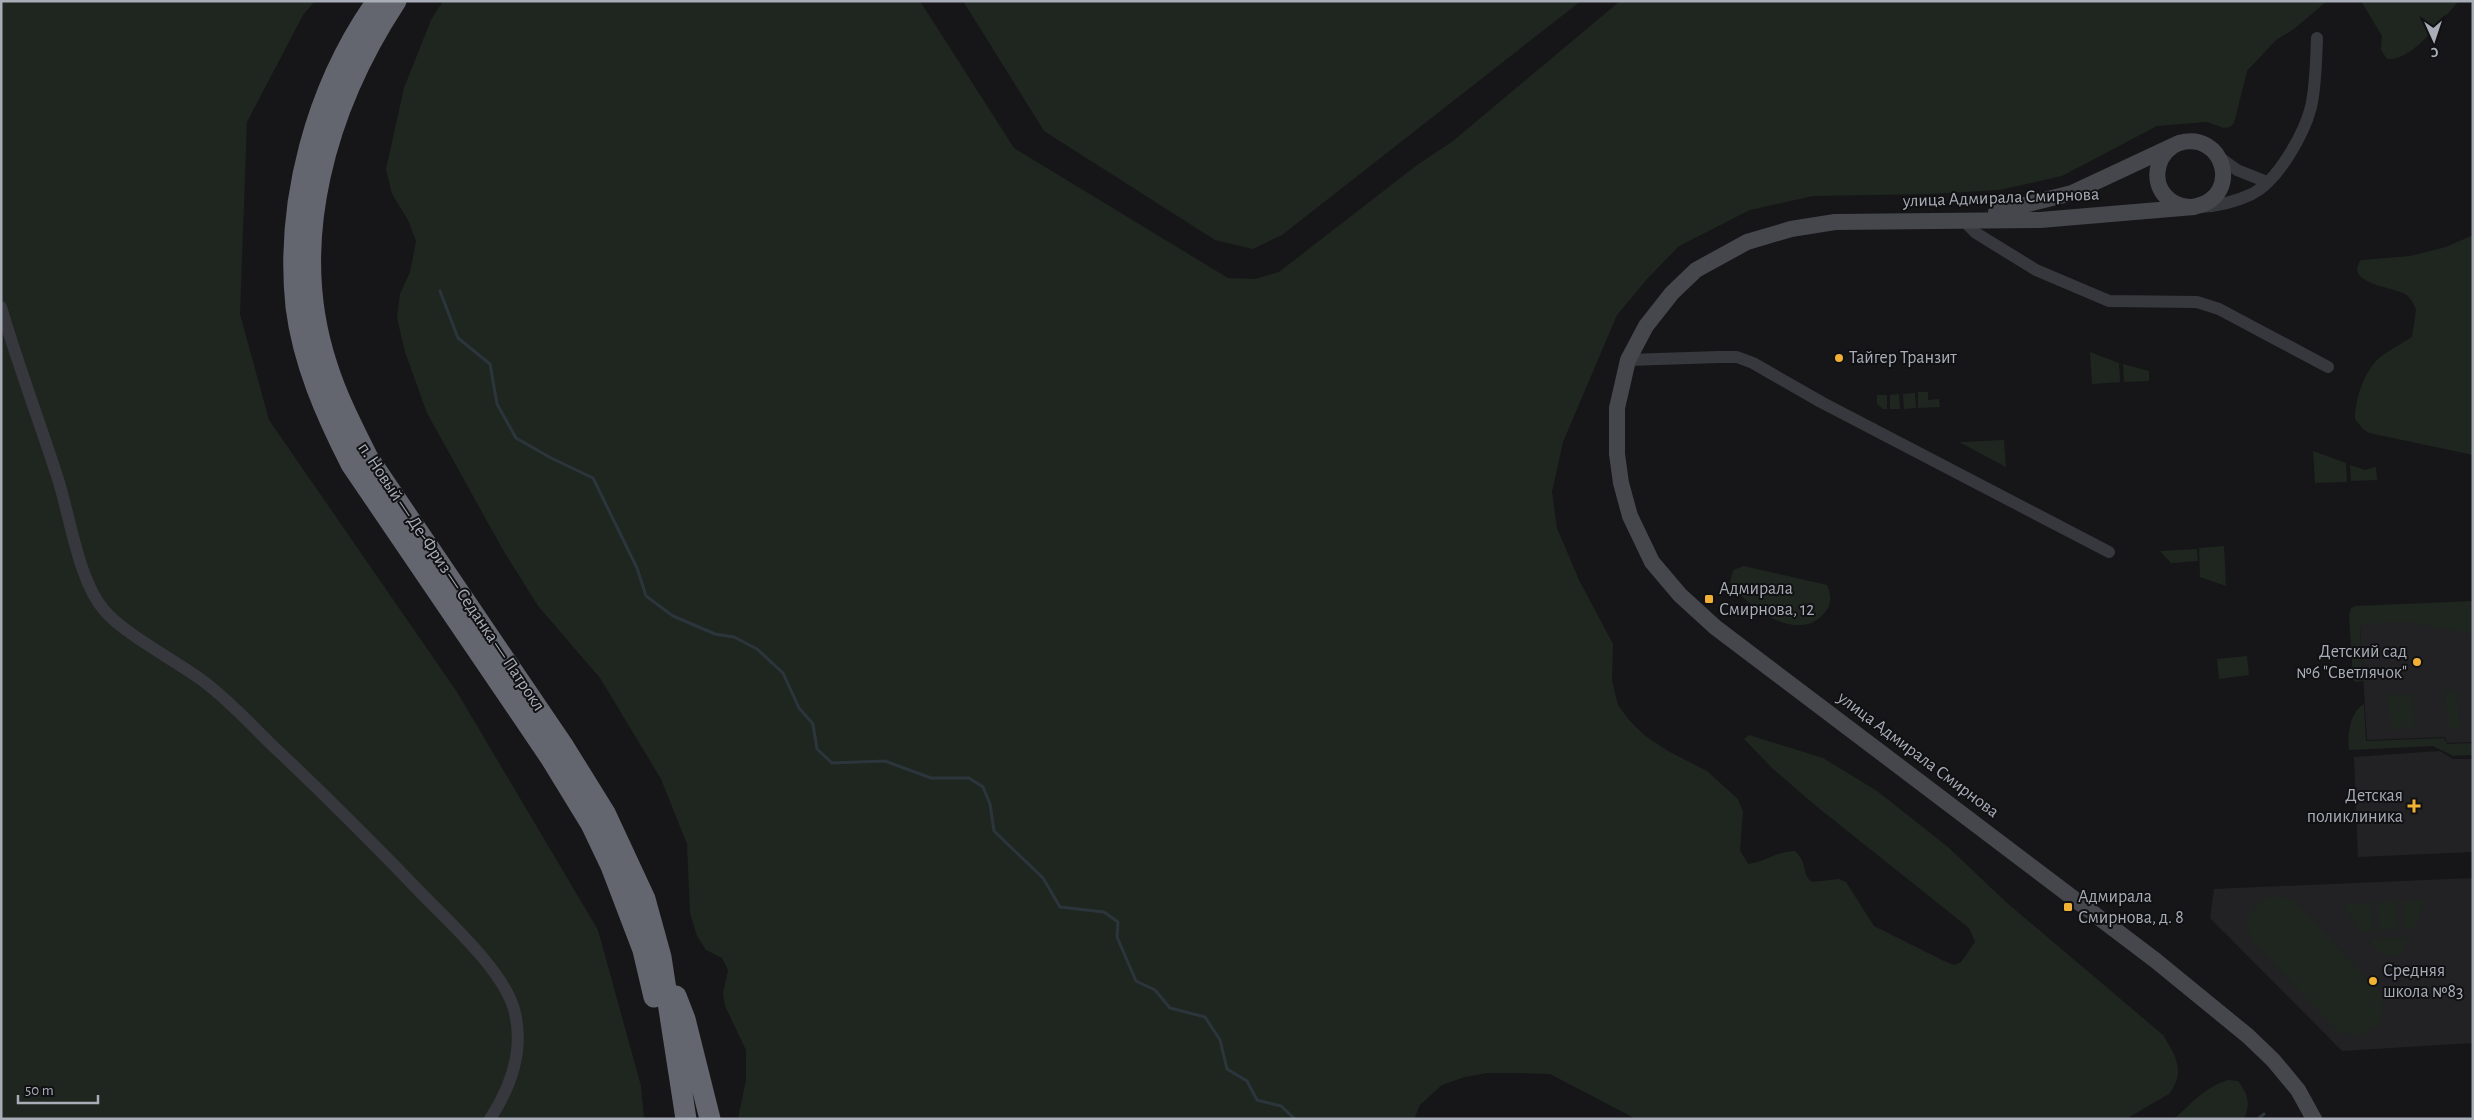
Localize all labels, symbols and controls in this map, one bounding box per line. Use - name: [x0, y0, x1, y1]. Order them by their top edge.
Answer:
- north arrow: [2409, 15, 2459, 65]
- text: С: [2430, 45, 2439, 59]
- street label: улица Адмирала Смирнова: [1901, 186, 2100, 210]
- place label: Тайгер Транзит: [1849, 349, 1957, 367]
- marker: Тайгер Транзит: [1833, 352, 1845, 364]
- street label: п. Новый — Де-Фриз — Седанка — Патрокл: [354, 439, 548, 715]
- place label: Адмирала Смирнова, 12: [1719, 580, 1814, 619]
- marker: Адмирала Смирнова, 12: [1703, 593, 1715, 605]
- place label: Детский сад №6 "Светлячок": [2296, 643, 2407, 682]
- marker: Детский сад №6 "Светлячок": [2411, 656, 2423, 668]
- street label: улица Адмирала Смирнова: [1833, 688, 2002, 821]
- place label: Детская поликлиника: [2307, 787, 2403, 826]
- marker: Детская поликлиника: [2407, 799, 2421, 813]
- place label: Адмирала Смирнова, д. 8: [2078, 888, 2184, 927]
- marker: Адмирала Смирнова, д. 8: [2062, 901, 2074, 913]
- place label: Средняя школа №83: [2383, 962, 2463, 1001]
- marker: Средняя школа №83: [2367, 975, 2379, 987]
- scale bar: [18, 1072, 98, 1104]
- text: 50 m: [25, 1083, 54, 1098]

